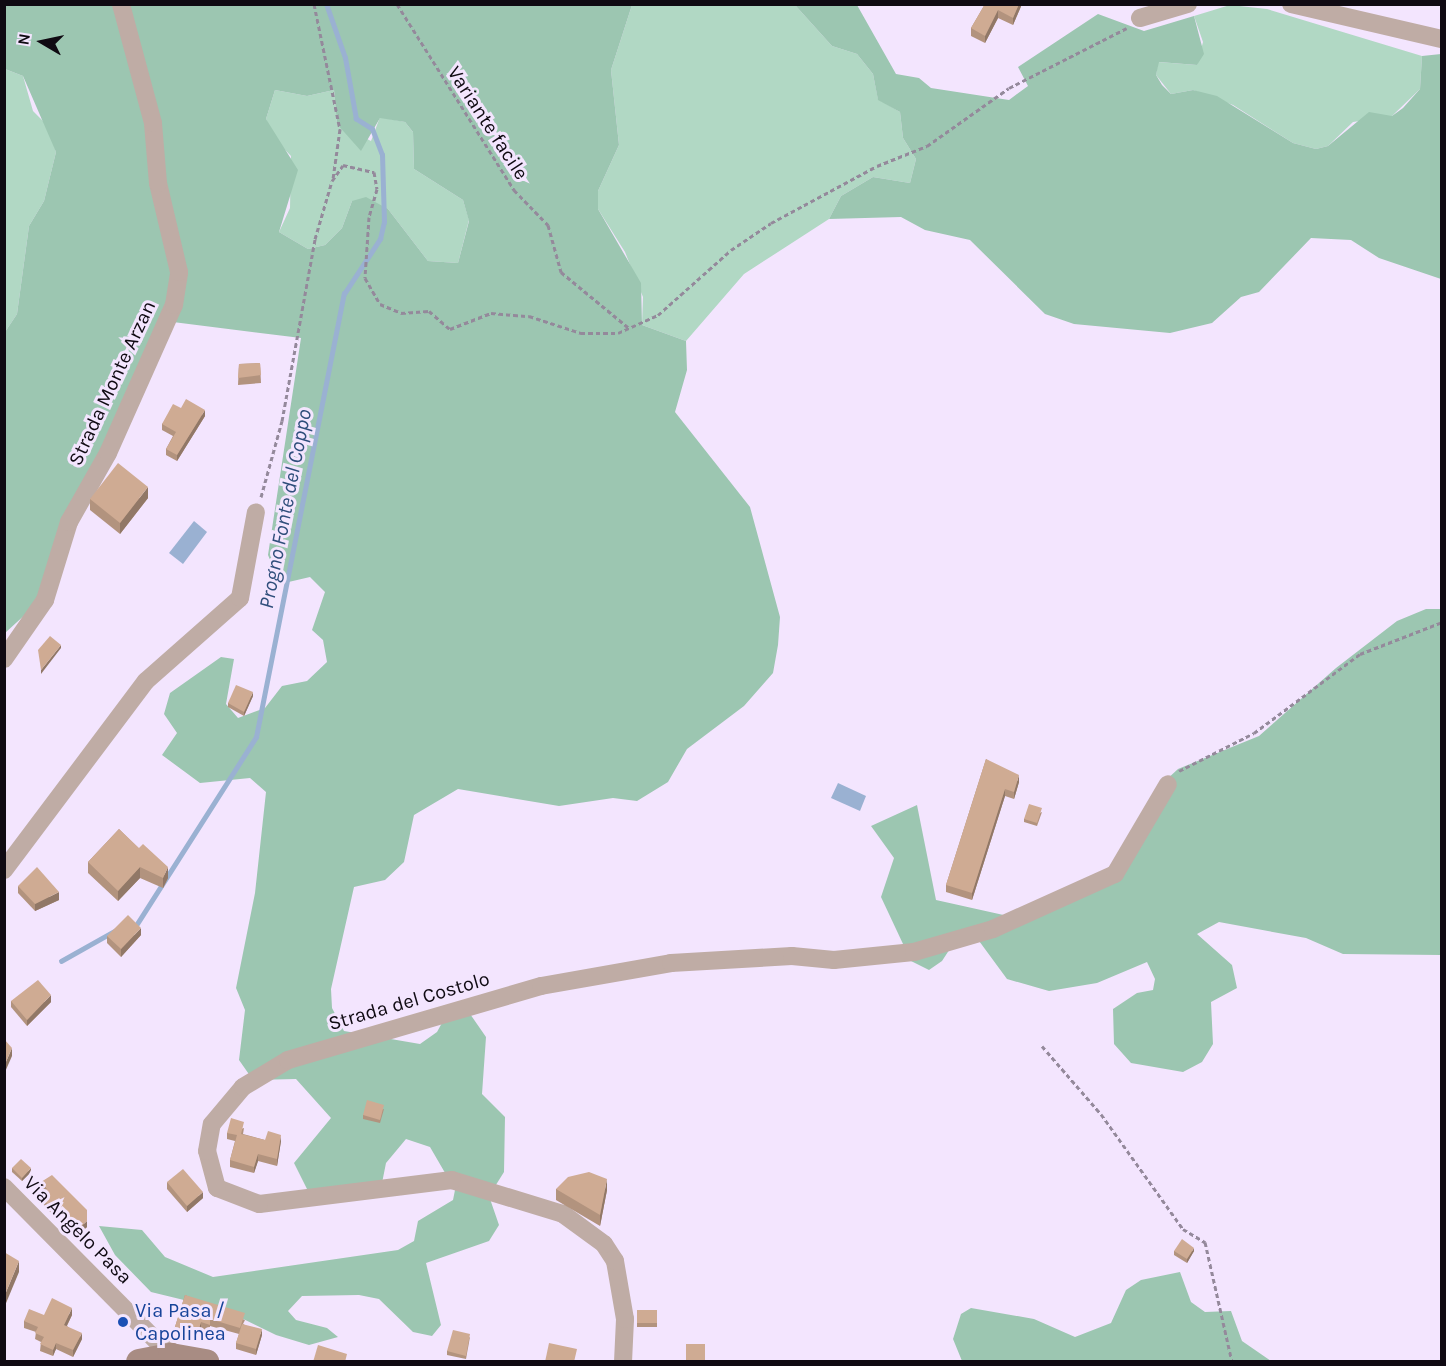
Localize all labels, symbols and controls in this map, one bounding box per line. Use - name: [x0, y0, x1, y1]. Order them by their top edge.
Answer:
- north arrow: [12, 12, 72, 72]
- text: N: [13, 32, 34, 46]
- street label: Variante facile: [442, 62, 534, 184]
- street label: Strada Monte Arzan: [63, 297, 161, 469]
- water label: Progno Fonte del Coppo: [253, 407, 317, 611]
- street label: Strada del Costolo: [326, 967, 492, 1035]
- street label: Via Angelo Pasa: [19, 1171, 137, 1289]
- place label: Via Pasa / Capolinea: [135, 1298, 226, 1345]
- marker: Via Pasa / Capolinea: [116, 1315, 130, 1329]

